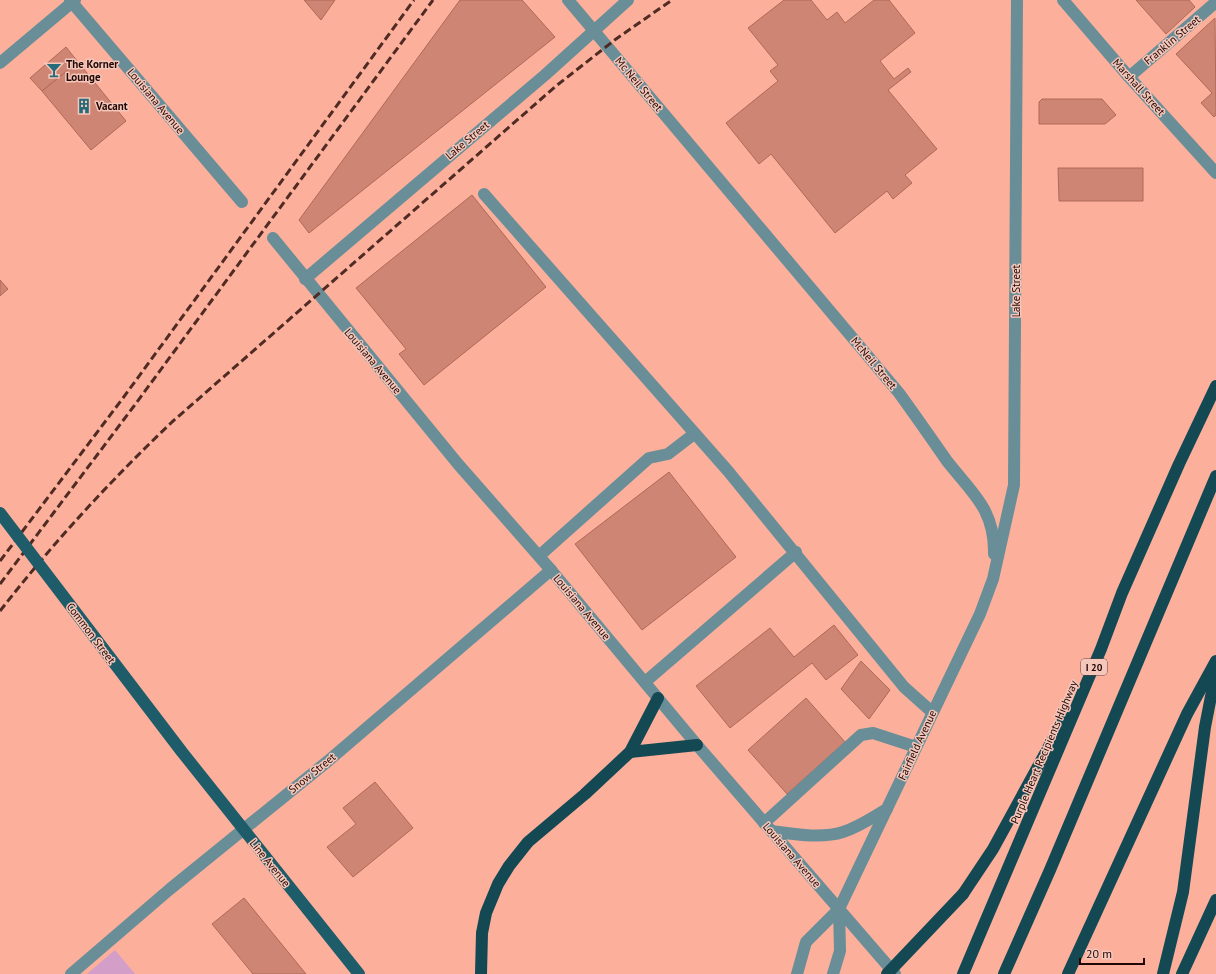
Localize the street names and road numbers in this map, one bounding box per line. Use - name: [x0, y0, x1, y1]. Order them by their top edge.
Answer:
- street label: Franklin Street: [1141, 12, 1203, 68]
- street label: Mc Neil Street: [612, 54, 666, 114]
- street label: Marshall Street: [1110, 56, 1168, 118]
- street label: Louisiana Avenue: [125, 65, 188, 137]
- street label: Lake Street: [442, 118, 492, 162]
- street label: Lake Street: [1009, 264, 1023, 317]
- street label: Louisiana Avenue: [342, 325, 405, 397]
- street label: McNeil Street: [848, 334, 900, 392]
- street label: Louisiana Avenue: [551, 571, 614, 643]
- street label: Common Street: [64, 600, 119, 666]
- road number: I 20: [1081, 659, 1107, 675]
- street label: Purple Heart Recipients Highway: [1007, 677, 1081, 826]
- street label: Fairfield Avenue: [895, 707, 939, 782]
- street label: Snow Street: [286, 750, 339, 796]
- street label: Louisiana Avenue: [760, 820, 824, 891]
- street label: Line Avenue: [247, 836, 294, 890]

